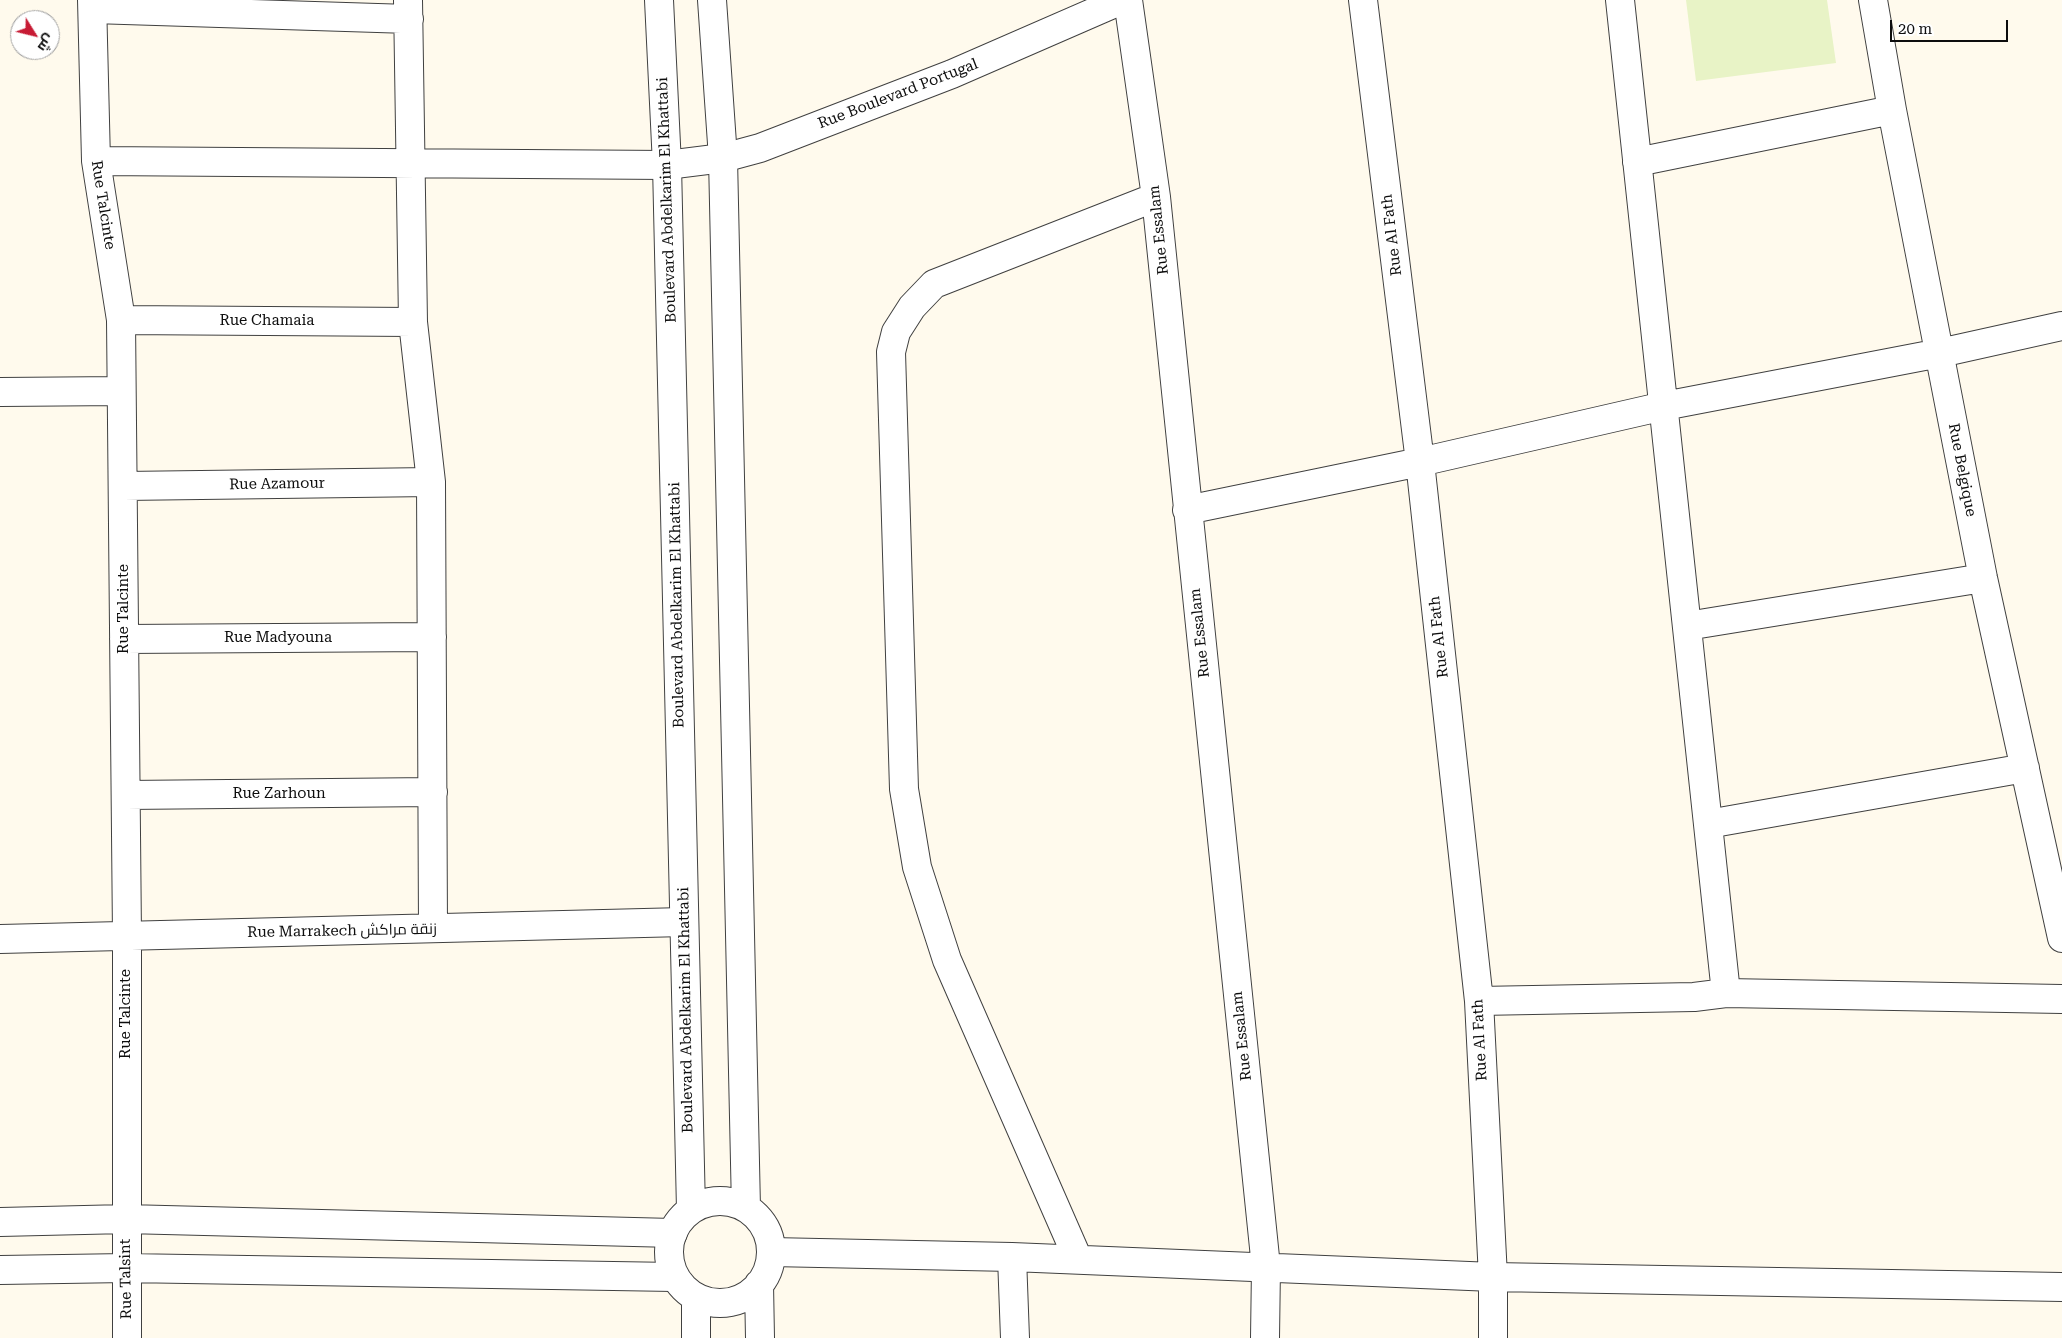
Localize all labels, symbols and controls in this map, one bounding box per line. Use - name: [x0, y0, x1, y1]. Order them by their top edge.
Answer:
- north arrow: [10, 10, 60, 60]
- scale bar: [1892, 10, 2010, 42]
- text: 20 m: [1898, 20, 1932, 38]
- text: ش: [35, 31, 58, 55]
- street label: Rue Boulevard Portugal: [816, 55, 980, 133]
- street label: Boulevard Abdelkarim El Khattabi: [654, 77, 680, 323]
- street label: Rue Talcinte: [87, 159, 119, 251]
- street label: Rue Essalam: [1145, 184, 1173, 276]
- street label: Rue Al Fath: [1378, 193, 1406, 277]
- street label: Rue Chamaia: [220, 312, 314, 330]
- street label: Rue Belgique: [1944, 422, 1980, 518]
- street label: Rue Azamour: [229, 474, 325, 494]
- street label: Boulevard Abdelkarim El Khattabi: [666, 482, 688, 728]
- street label: Rue Talcinte: [115, 564, 133, 654]
- street label: Rue Essalam: [1186, 587, 1214, 679]
- street label: Rue Al Fath: [1426, 595, 1452, 679]
- street label: Rue Madyouna: [224, 629, 332, 647]
- street label: Rue Zarhoun: [232, 785, 326, 803]
- street label: Boulevard Abdelkarim El Khattabi: [675, 887, 697, 1133]
- street label: Rue Marrakech زنقة مراكش: [247, 920, 437, 942]
- street label: Rue Talcinte: [117, 969, 135, 1059]
- street label: Rue Essalam: [1228, 990, 1256, 1082]
- street label: Rue Al Fath: [1469, 999, 1491, 1081]
- street label: Rue Talsint: [116, 1239, 136, 1319]

